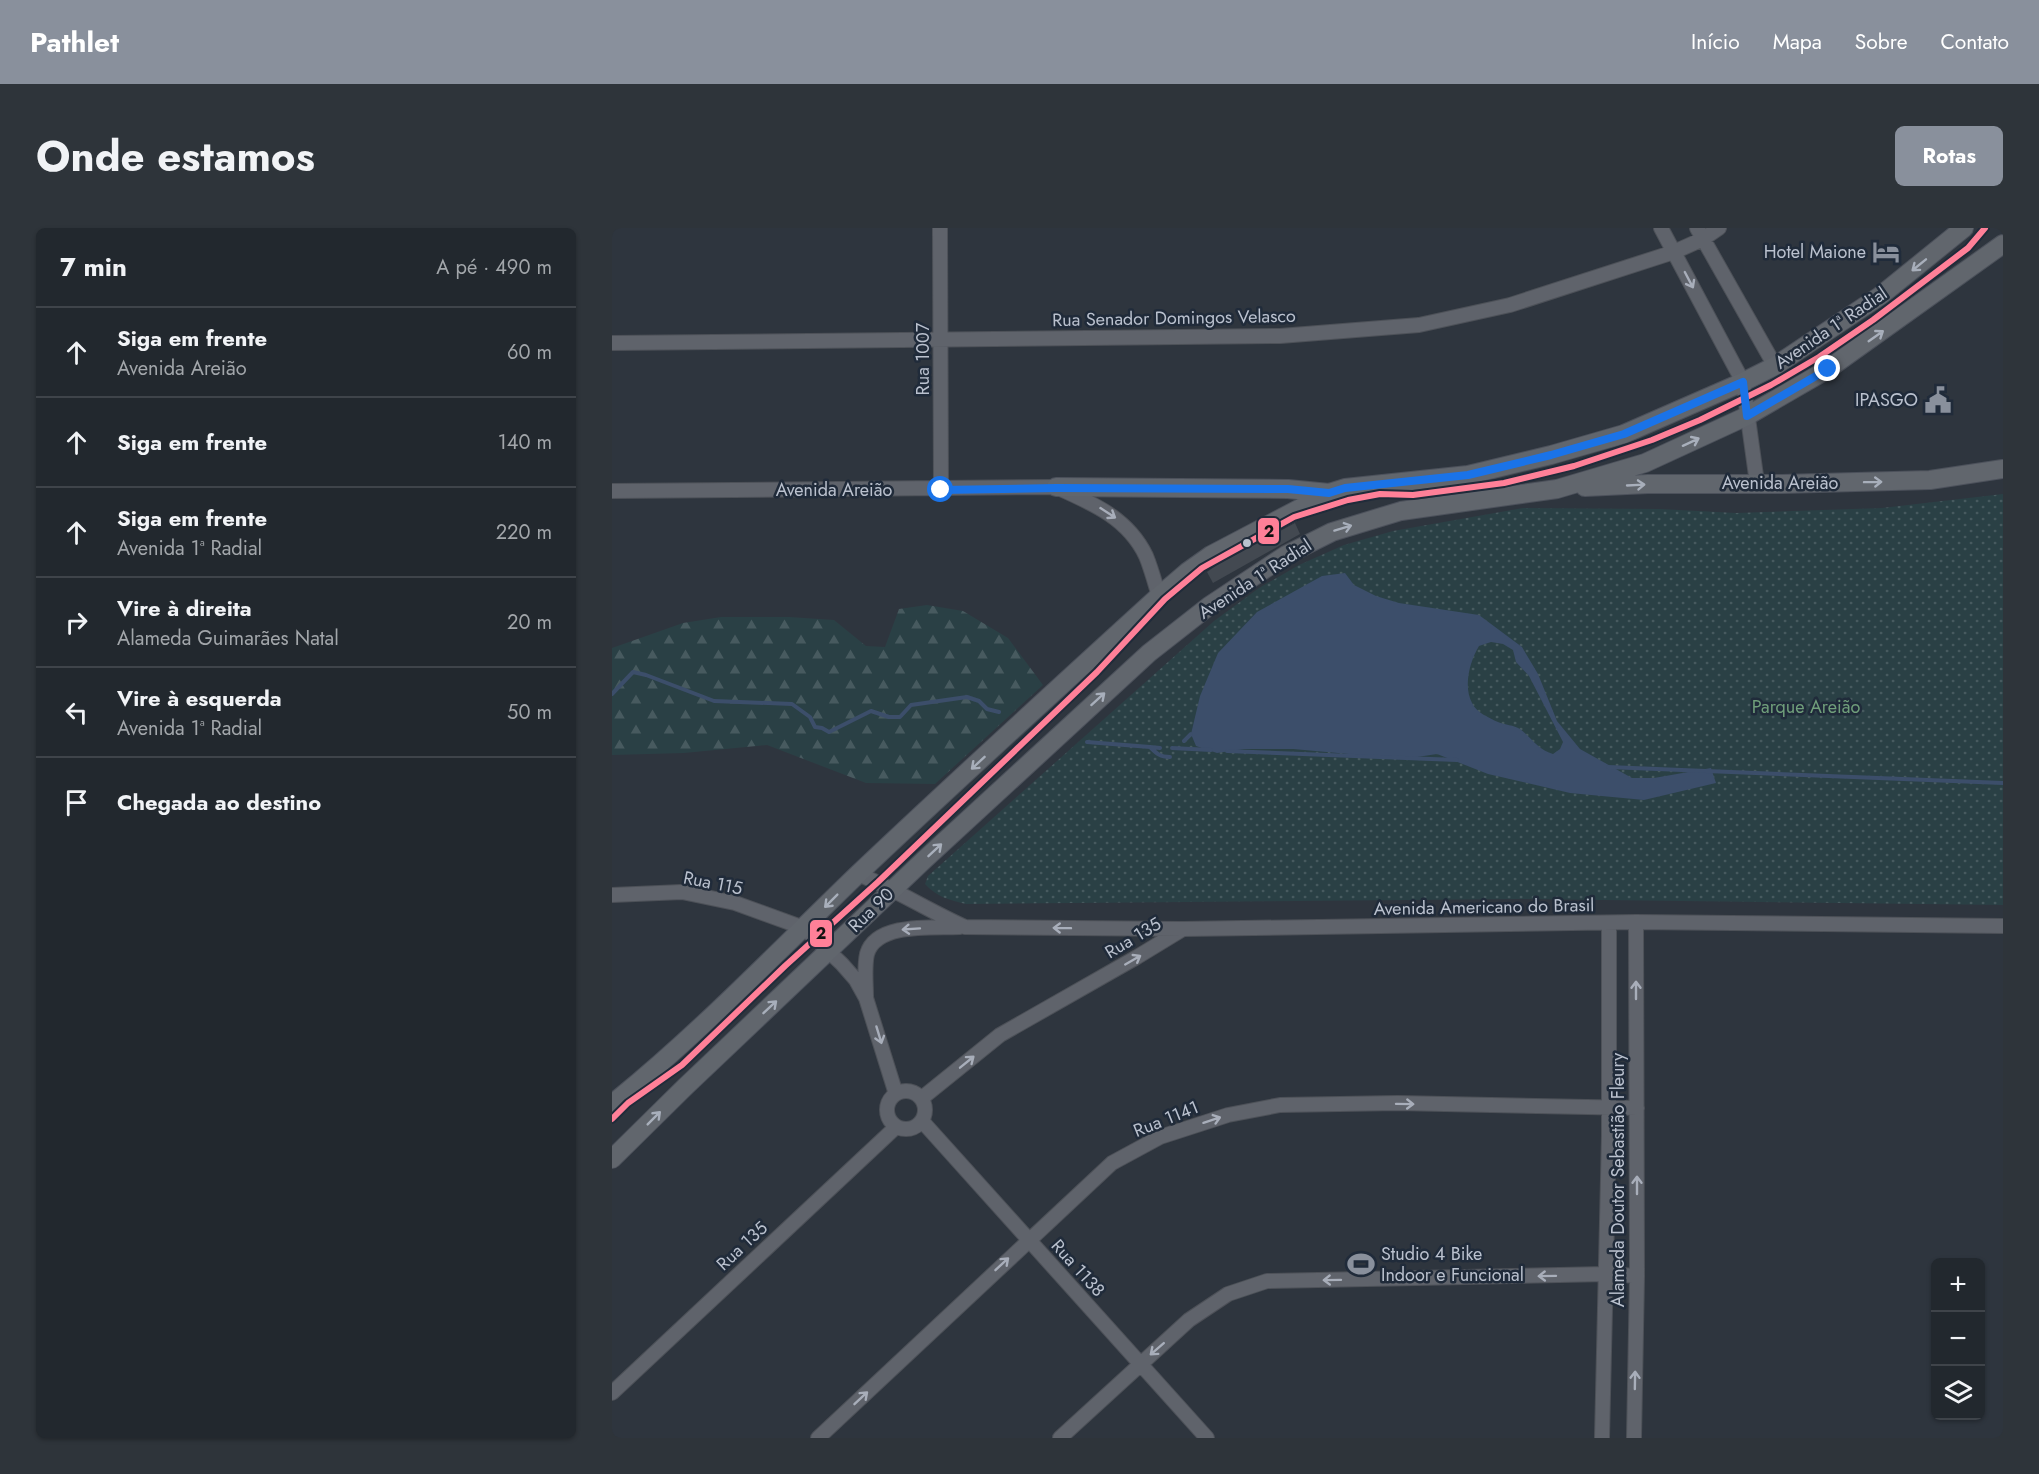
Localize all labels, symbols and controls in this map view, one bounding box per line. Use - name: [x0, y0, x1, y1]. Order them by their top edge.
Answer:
- text: Pathlet: [30, 22, 119, 63]
- text: Início: [1691, 27, 1740, 57]
- text: Mapa: [1773, 27, 1822, 57]
- text: Sobre: [1855, 27, 1907, 57]
- text: Contato: [1940, 27, 2009, 57]
- text: Onde estamos: [36, 126, 315, 187]
- button: Rotas: [1895, 126, 2003, 186]
- hotel icon: Hotel Maione: [1871, 237, 1901, 267]
- place label: Hotel Maione: [1764, 239, 1866, 265]
- text: 7 min: [60, 248, 127, 286]
- text: A pé · 490 m: [436, 253, 552, 282]
- one-way arrow: [1911, 259, 1927, 272]
- one-way arrow: [1684, 270, 1695, 288]
- street label: Avenida 1ª Radial: [1770, 281, 1892, 375]
- street label: Rua Senador Domingos Velasco: [1052, 303, 1296, 333]
- text: Siga em frente: [117, 322, 267, 354]
- street label: Rua 1007: [910, 322, 936, 395]
- one-way arrow: [1867, 330, 1884, 342]
- icon: ahead: [60, 336, 93, 369]
- text: 60 m: [507, 338, 552, 367]
- text: Avenida Areião: [117, 354, 247, 383]
- route end: [1814, 355, 1840, 381]
- public building icon: IPASGO: [1923, 385, 1953, 415]
- place label: IPASGO: [1855, 387, 1918, 413]
- icon: ahead: [60, 426, 93, 459]
- text: Siga em frente: [117, 426, 267, 458]
- text: 140 m: [498, 428, 552, 457]
- one-way arrow: [1681, 435, 1699, 447]
- street label: Avenida Areião: [1722, 470, 1838, 496]
- route start: [927, 476, 953, 502]
- one-way arrow: [1863, 476, 1883, 488]
- street label: Avenida Areião: [776, 477, 892, 503]
- one-way arrow: [1626, 479, 1646, 490]
- text: Siga em frente: [117, 502, 267, 534]
- one-way arrow: [1099, 508, 1116, 520]
- icon: ahead: [60, 516, 93, 549]
- line badge: 2: [1257, 517, 1280, 545]
- text: 220 m: [496, 518, 552, 547]
- text: 2: [1264, 520, 1274, 543]
- one-way arrow: [1333, 522, 1352, 533]
- street label: Avenida 1ª Radial: [1193, 533, 1317, 625]
- text: Avenida 1ª Radial: [117, 534, 262, 563]
- unlabelled marker: [1241, 537, 1253, 549]
- text: Vire à direita: [117, 592, 252, 624]
- icon: right: [60, 606, 93, 639]
- text: 20 m: [507, 608, 552, 637]
- text: Alameda Guimarães Natal: [117, 624, 339, 653]
- text: Vire à esquerda: [117, 682, 282, 714]
- one-way arrow: [1091, 692, 1106, 706]
- park label: Parque Areião: [1752, 694, 1860, 720]
- icon: left: [60, 696, 93, 729]
- text: 50 m: [507, 698, 552, 727]
- text: Avenida 1ª Radial: [117, 714, 262, 743]
- one-way arrow: [970, 756, 985, 770]
- icon: arrive: [60, 786, 93, 819]
- text: Chegada ao destino: [117, 786, 321, 818]
- one-way arrow: [927, 843, 942, 857]
- street label: Rua 115: [681, 865, 745, 901]
- street label: Rua 90: [842, 881, 900, 938]
- street label: Avenida Americano do Brasil: [1373, 892, 1595, 922]
- one-way arrow: [824, 894, 839, 909]
- street label: Rua 135: [1100, 911, 1166, 965]
- line badge: 2: [809, 919, 833, 948]
- text: 2: [816, 922, 826, 945]
- one-way arrow: [1052, 922, 1072, 934]
- one-way arrow: [902, 924, 921, 935]
- one-way arrow: [1124, 953, 1141, 965]
- one-way arrow: [1630, 980, 1642, 1000]
- one-way arrow: [763, 1000, 778, 1014]
- one-way arrow: [874, 1025, 885, 1044]
- street label: Alameda Doutor Sebastião Fleury: [1605, 1053, 1631, 1307]
- one-way arrow: [959, 1055, 975, 1068]
- street label: Rua 1141: [1129, 1094, 1203, 1144]
- one-way arrow: [1395, 1098, 1415, 1109]
- one-way arrow: [646, 1110, 661, 1125]
- one-way arrow: [1202, 1114, 1221, 1125]
- one-way arrow: [1631, 1175, 1643, 1195]
- street label: Rua 135: [711, 1215, 773, 1277]
- street label: Rua 1138: [1045, 1233, 1111, 1303]
- place label: Studio 4 Bike Indoor e Funcional: [1381, 1241, 1524, 1288]
- sports icon: Studio 4 Bike Indoor e Funcional: [1346, 1249, 1376, 1279]
- one-way arrow: [995, 1257, 1010, 1271]
- map controls: [1931, 1258, 1985, 1420]
- button: +: [1931, 1258, 1985, 1312]
- one-way arrow: [1538, 1270, 1558, 1282]
- one-way arrow: [1322, 1274, 1342, 1286]
- button: −: [1931, 1312, 1985, 1366]
- one-way arrow: [1149, 1342, 1165, 1355]
- button: layers: [1931, 1366, 1985, 1420]
- one-way arrow: [1629, 1370, 1641, 1390]
- one-way arrow: [853, 1391, 868, 1405]

